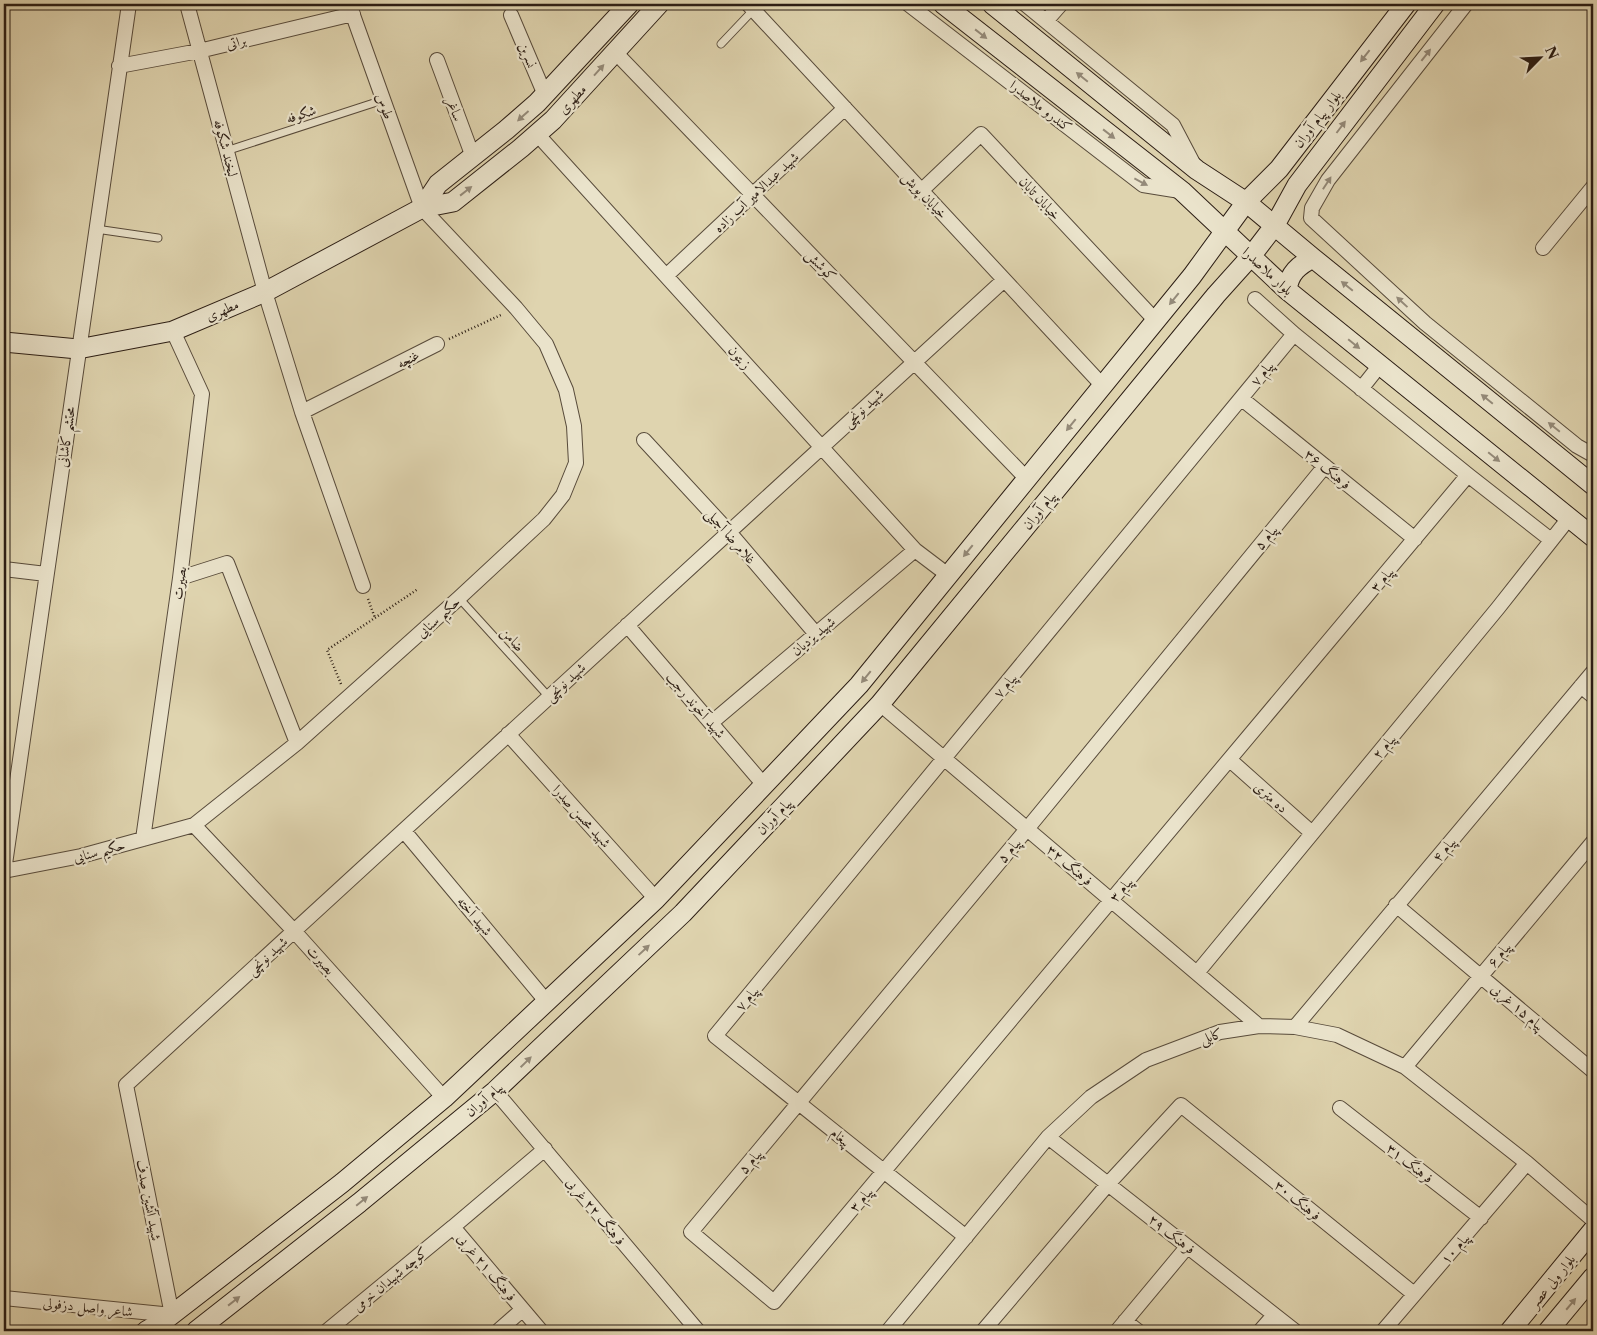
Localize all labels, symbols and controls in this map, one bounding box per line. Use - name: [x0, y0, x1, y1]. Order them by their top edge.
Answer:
- one-way arrow: [974, 28, 987, 39]
- street label: براتی: [224, 31, 248, 53]
- north arrow: [1514, 32, 1564, 82]
- street label: نسرین: [514, 39, 541, 71]
- text: N: [1541, 43, 1563, 62]
- one-way arrow: [1421, 48, 1431, 61]
- one-way arrow: [1360, 49, 1371, 62]
- one-way arrow: [593, 64, 605, 76]
- one-way arrow: [1076, 71, 1089, 82]
- street label: کندرو ملاصدرا: [1006, 76, 1076, 136]
- street label: مطهری: [554, 80, 590, 118]
- street label: بلوار پیام آوران: [1289, 86, 1348, 154]
- street label: طوس: [372, 90, 398, 122]
- street label: ساغر: [441, 94, 468, 124]
- street label: شکوفه: [284, 101, 318, 127]
- one-way arrow: [518, 110, 530, 122]
- street label: لبخند شکوفه: [210, 117, 242, 179]
- one-way arrow: [1336, 121, 1347, 134]
- one-way arrow: [1102, 129, 1116, 139]
- street label: شهید عبدالامیر آب زاده: [709, 148, 803, 237]
- street label: خیابان پویش: [897, 167, 952, 224]
- street label: خیابان تابان: [1015, 172, 1065, 224]
- one-way arrow: [1322, 176, 1331, 190]
- one-way arrow: [1134, 178, 1149, 186]
- one-way arrow: [460, 186, 473, 197]
- street label: بلوار ملاصدرا: [1239, 243, 1297, 299]
- street label: کوشش: [801, 245, 840, 285]
- one-way arrow: [1341, 281, 1353, 292]
- one-way arrow: [1169, 292, 1179, 306]
- street label: مطهری: [203, 295, 241, 325]
- one-way arrow: [1396, 296, 1408, 308]
- one-way arrow: [1348, 339, 1361, 350]
- street label: زیتون: [725, 341, 755, 373]
- street label: غنچه: [394, 346, 423, 373]
- street label: پیام ۷: [1246, 356, 1281, 392]
- street label: شهید نونچی: [839, 384, 888, 432]
- one-way arrow: [1481, 394, 1494, 405]
- street label: محتشم کاشانی: [53, 405, 84, 469]
- one-way arrow: [1066, 418, 1077, 431]
- one-way arrow: [1548, 422, 1561, 433]
- street label: فرهنگ ۳۶: [1301, 445, 1355, 493]
- one-way arrow: [1488, 452, 1501, 463]
- street label: پیام آوران: [1018, 487, 1063, 536]
- street label: غلامرضا آجیلی: [701, 504, 760, 568]
- street label: پیام ۵: [1250, 520, 1285, 556]
- one-way arrow: [963, 544, 974, 557]
- street label: پیام ۳: [1366, 563, 1401, 598]
- street label: بصیرت: [168, 565, 190, 601]
- street label: حکیم سنایی: [412, 593, 467, 645]
- street label: شهید یزدیان: [787, 612, 839, 660]
- street label: ضامن: [497, 623, 529, 656]
- street label: شهید نونچی: [541, 658, 590, 706]
- street label: شهید آخوند رجب: [662, 668, 730, 743]
- street label: پیام ۷: [989, 669, 1024, 704]
- one-way arrow: [860, 670, 871, 683]
- street label: پیام ۲: [1368, 730, 1403, 765]
- street label: ده متری: [1250, 777, 1292, 817]
- street label: شهید محسن صدرا: [548, 781, 615, 852]
- street label: پیام آوران: [752, 793, 799, 841]
- street label: پیام ۴: [1428, 833, 1463, 868]
- street label: پیام ۵: [993, 834, 1028, 869]
- street label: حکیم سنایی: [71, 835, 128, 871]
- street label: فرهنگ ۳۲: [1043, 841, 1097, 889]
- street label: پیام ۳: [1105, 873, 1140, 908]
- street label: شهید آخته: [453, 893, 497, 940]
- street label: شهید نونچی: [243, 932, 292, 980]
- street label: پیام ۶: [1483, 938, 1518, 973]
- street label: بصیرت: [303, 942, 339, 979]
- one-way arrow: [637, 944, 649, 956]
- street label: پیام ۱۵ غربی: [1485, 979, 1549, 1038]
- street label: پیام ۷: [731, 982, 766, 1017]
- street label: کابلی: [1197, 1024, 1225, 1049]
- one-way arrow: [519, 1056, 531, 1068]
- street label: پیام آوران: [461, 1077, 510, 1124]
- street label: پیغام: [825, 1123, 855, 1154]
- street label: فرهنگ ۳۱: [1383, 1139, 1437, 1187]
- street label: پیام ۵: [734, 1145, 769, 1180]
- street label: شهید آتشین صدف: [131, 1158, 166, 1243]
- street label: فرهنگ ۲۲ غربی: [562, 1173, 630, 1249]
- street label: فرهنگ ۳۰: [1271, 1176, 1325, 1224]
- street label: پیام ۳: [845, 1183, 880, 1218]
- one-way arrow: [356, 1196, 368, 1207]
- street label: فرهنگ ۲۹: [1145, 1210, 1199, 1258]
- street label: پیام ۱۰: [1436, 1228, 1477, 1270]
- street label: فرهنگ ۲۱ غربی: [453, 1229, 521, 1305]
- street label: کوچه شهیدان خرمی: [349, 1243, 432, 1316]
- street label: بلوار ولی عصر: [1524, 1250, 1580, 1314]
- street label: شاعر واصل دزفولی: [42, 1293, 134, 1323]
- one-way arrow: [227, 1296, 240, 1307]
- one-way arrow: [1565, 1298, 1576, 1311]

